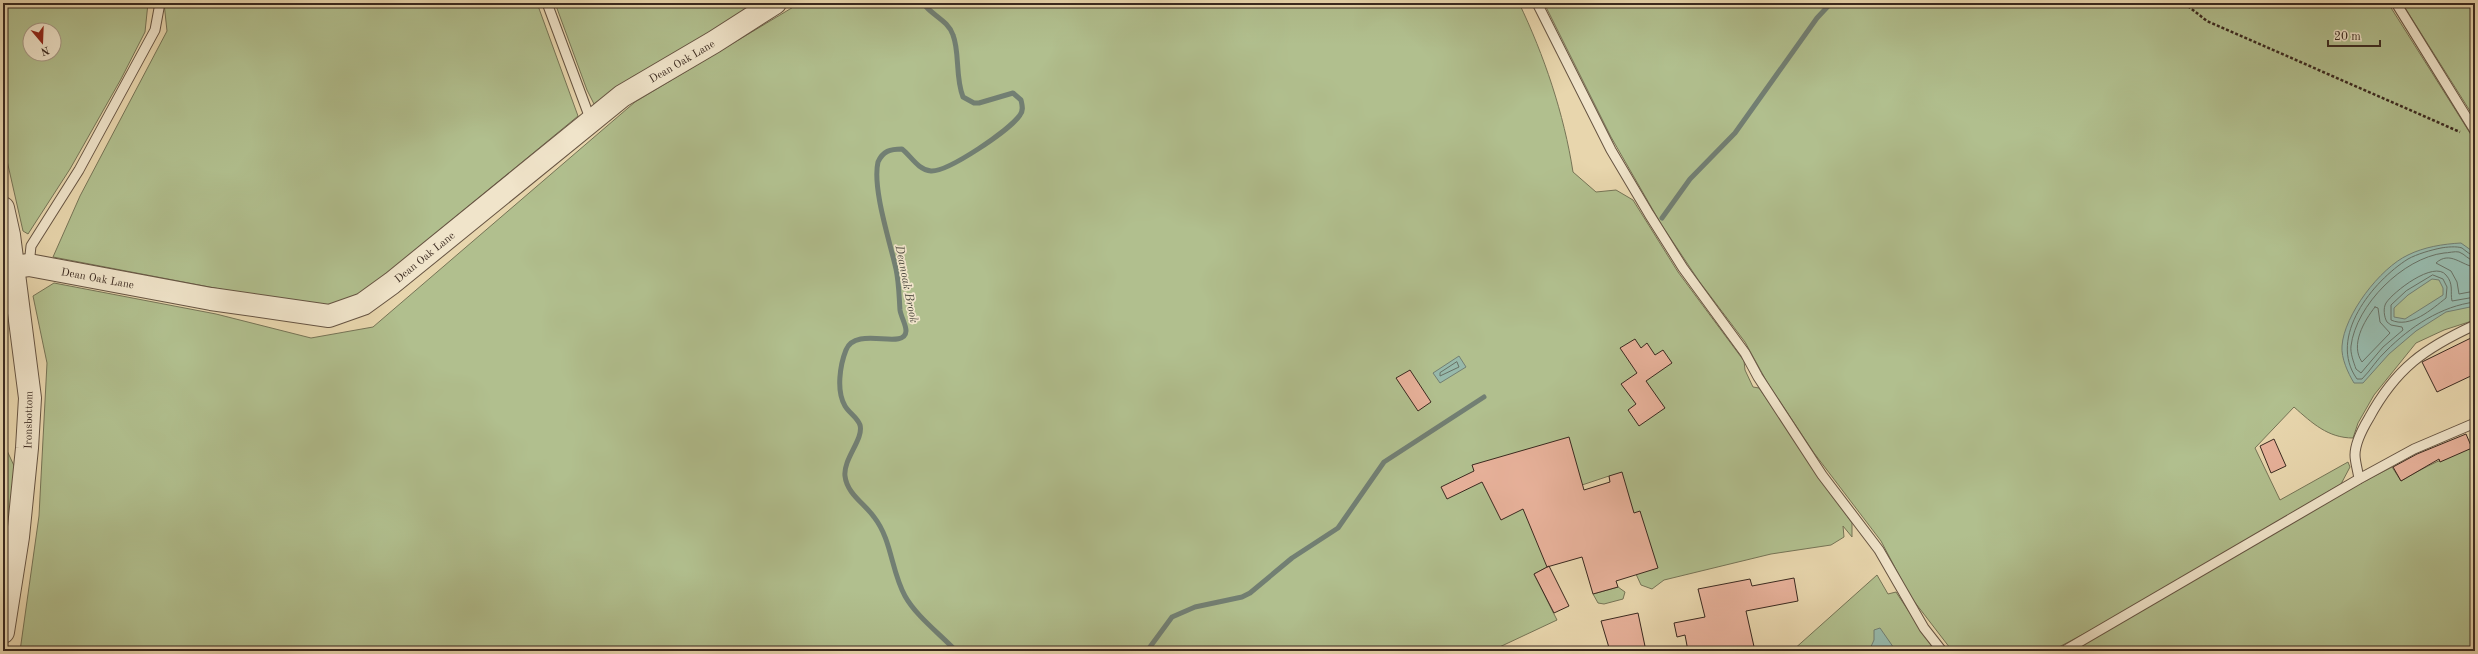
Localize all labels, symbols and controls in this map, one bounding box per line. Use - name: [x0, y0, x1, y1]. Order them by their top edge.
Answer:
- north arrow: [22, 22, 62, 62]
- scale bar: [2328, 22, 2380, 48]
- text: 20 m: [2334, 31, 2361, 43]
- street label: Dean Oak Lane: [648, 39, 717, 86]
- text: N: [38, 43, 51, 57]
- street label: Dean Oak Lane: [393, 230, 457, 285]
- water label: Deanoak Brook: [892, 243, 919, 324]
- street label: Dean Oak Lane: [60, 267, 135, 292]
- street label: Ironsbottom: [23, 391, 36, 449]

